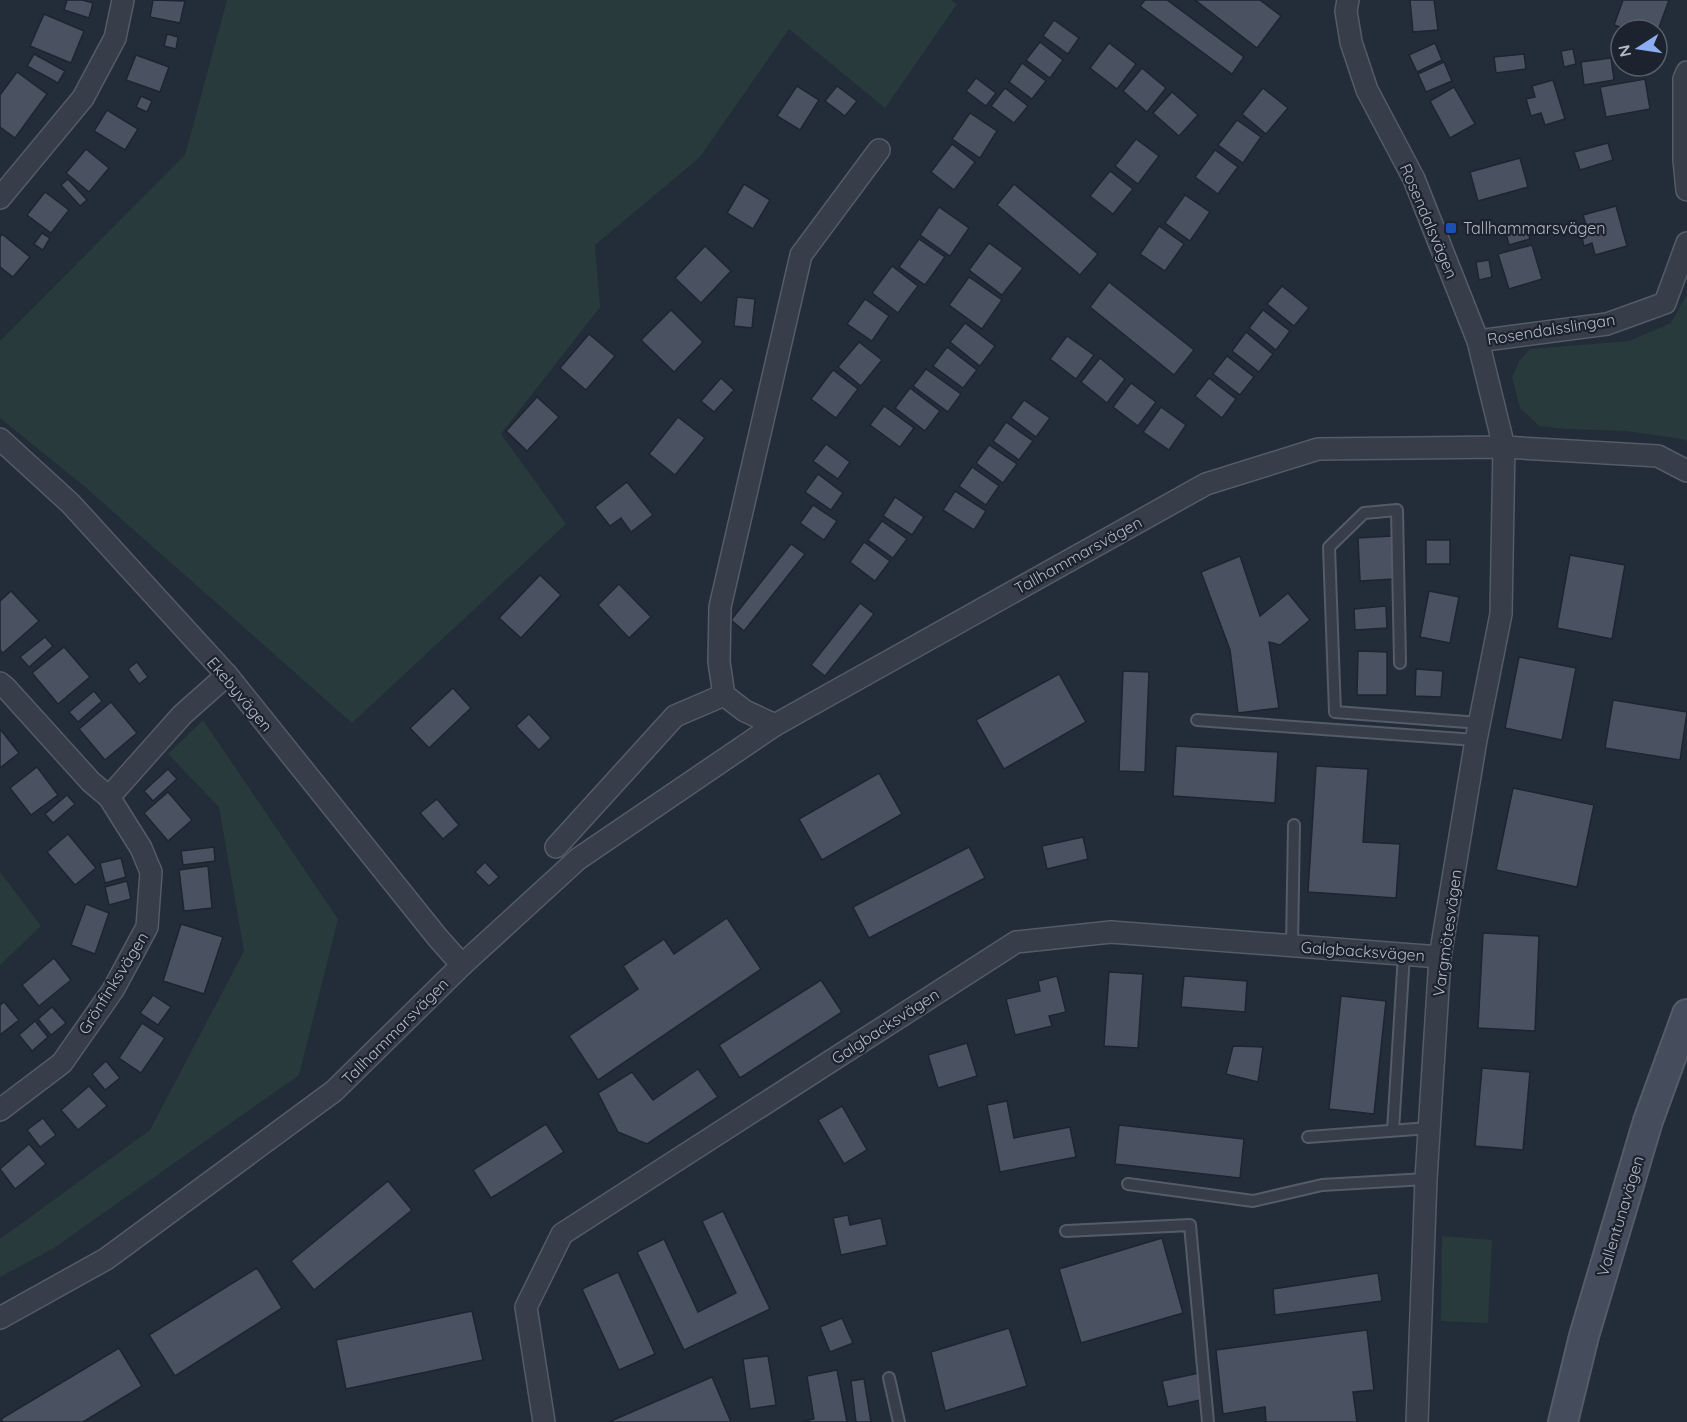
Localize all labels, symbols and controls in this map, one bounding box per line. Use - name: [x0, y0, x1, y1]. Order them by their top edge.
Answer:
- north arrow: [1609, 18, 1669, 78]
- text: N: [1613, 43, 1635, 59]
- street label: Rosendalsvägen: [1396, 161, 1462, 281]
- place label: Tallhammarsvägen: [1463, 218, 1606, 238]
- marker: Tallhammarsvägen: [1444, 221, 1458, 235]
- street label: Rosendalsslingan: [1486, 309, 1616, 349]
- street label: Tallhammarsvägen: [1011, 512, 1145, 598]
- street label: Ekebyvägen: [203, 653, 277, 735]
- street label: Vargmötesvägen: [1428, 868, 1466, 998]
- street label: Grönfinksvägen: [74, 928, 152, 1038]
- street label: Galgbacksvägen: [1300, 937, 1426, 965]
- street label: Tallhammarsvägen: [338, 974, 452, 1088]
- street label: Galgbacksvägen: [827, 984, 943, 1068]
- street label: Vallentunavägen: [1592, 1153, 1648, 1279]

